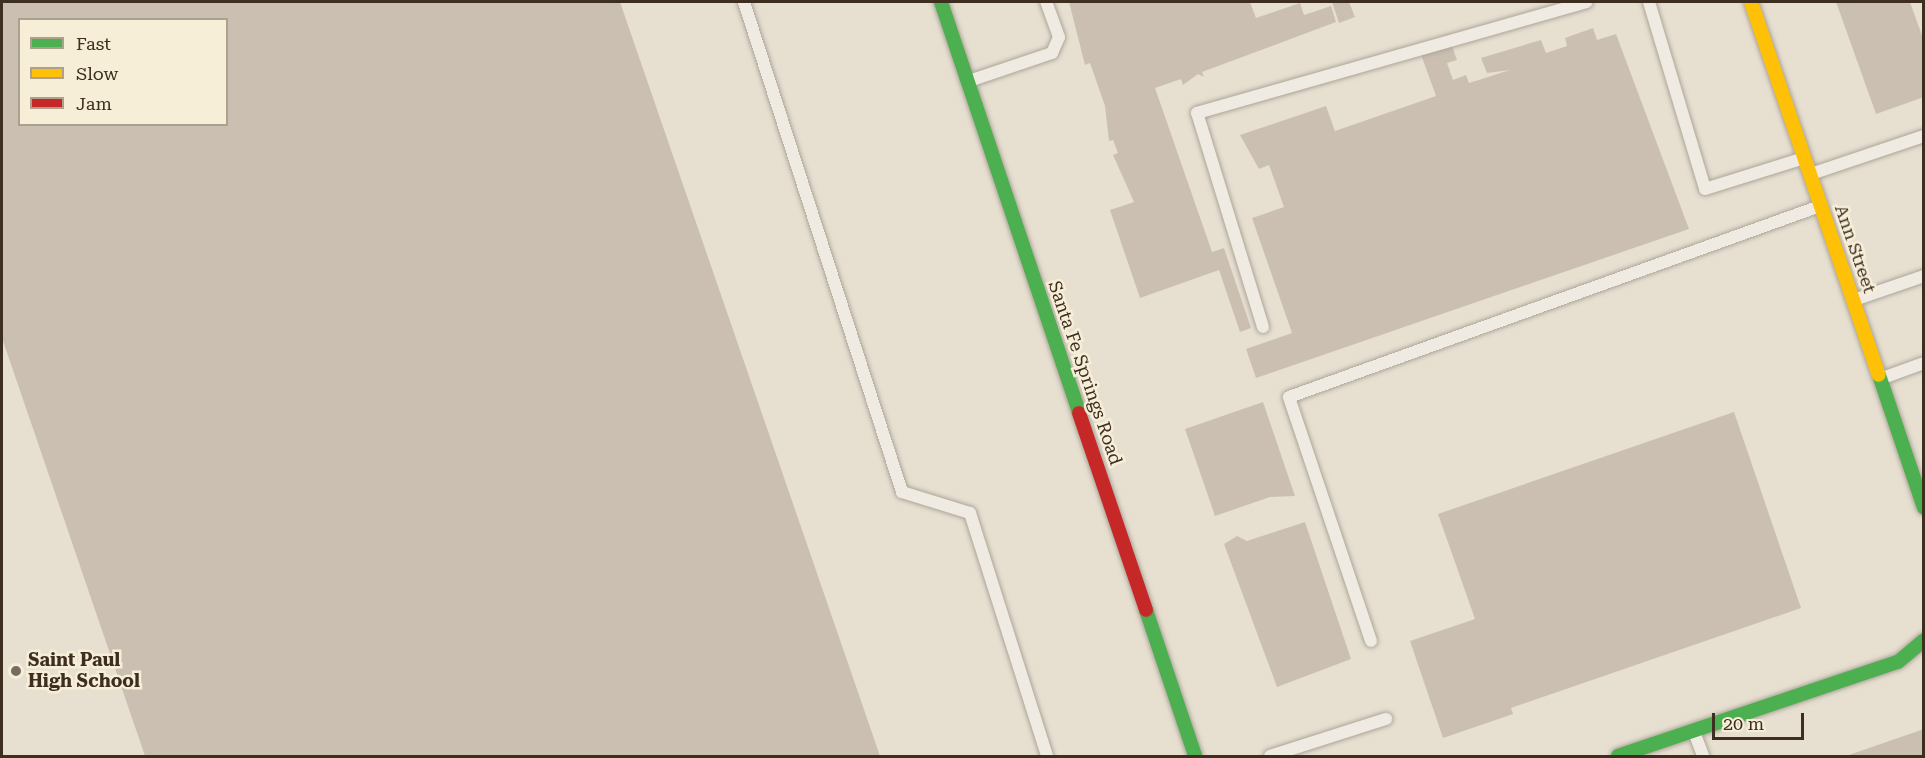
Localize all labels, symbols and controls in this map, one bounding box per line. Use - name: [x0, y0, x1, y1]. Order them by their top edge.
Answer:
- legend: [18, 18, 228, 126]
- text: Fast: [76, 33, 111, 54]
- text: Slow: [76, 63, 118, 84]
- text: Jam: [76, 93, 112, 114]
- street label: Ann Street: [1830, 202, 1880, 296]
- street label: Santa Fe Springs Road: [1043, 278, 1127, 468]
- place label: Saint Paul High School: [28, 650, 140, 692]
- marker: Saint Paul High School: [9, 664, 23, 678]
- scale bar: [1715, 701, 1806, 739]
- text: 20 m: [1723, 713, 1764, 734]

